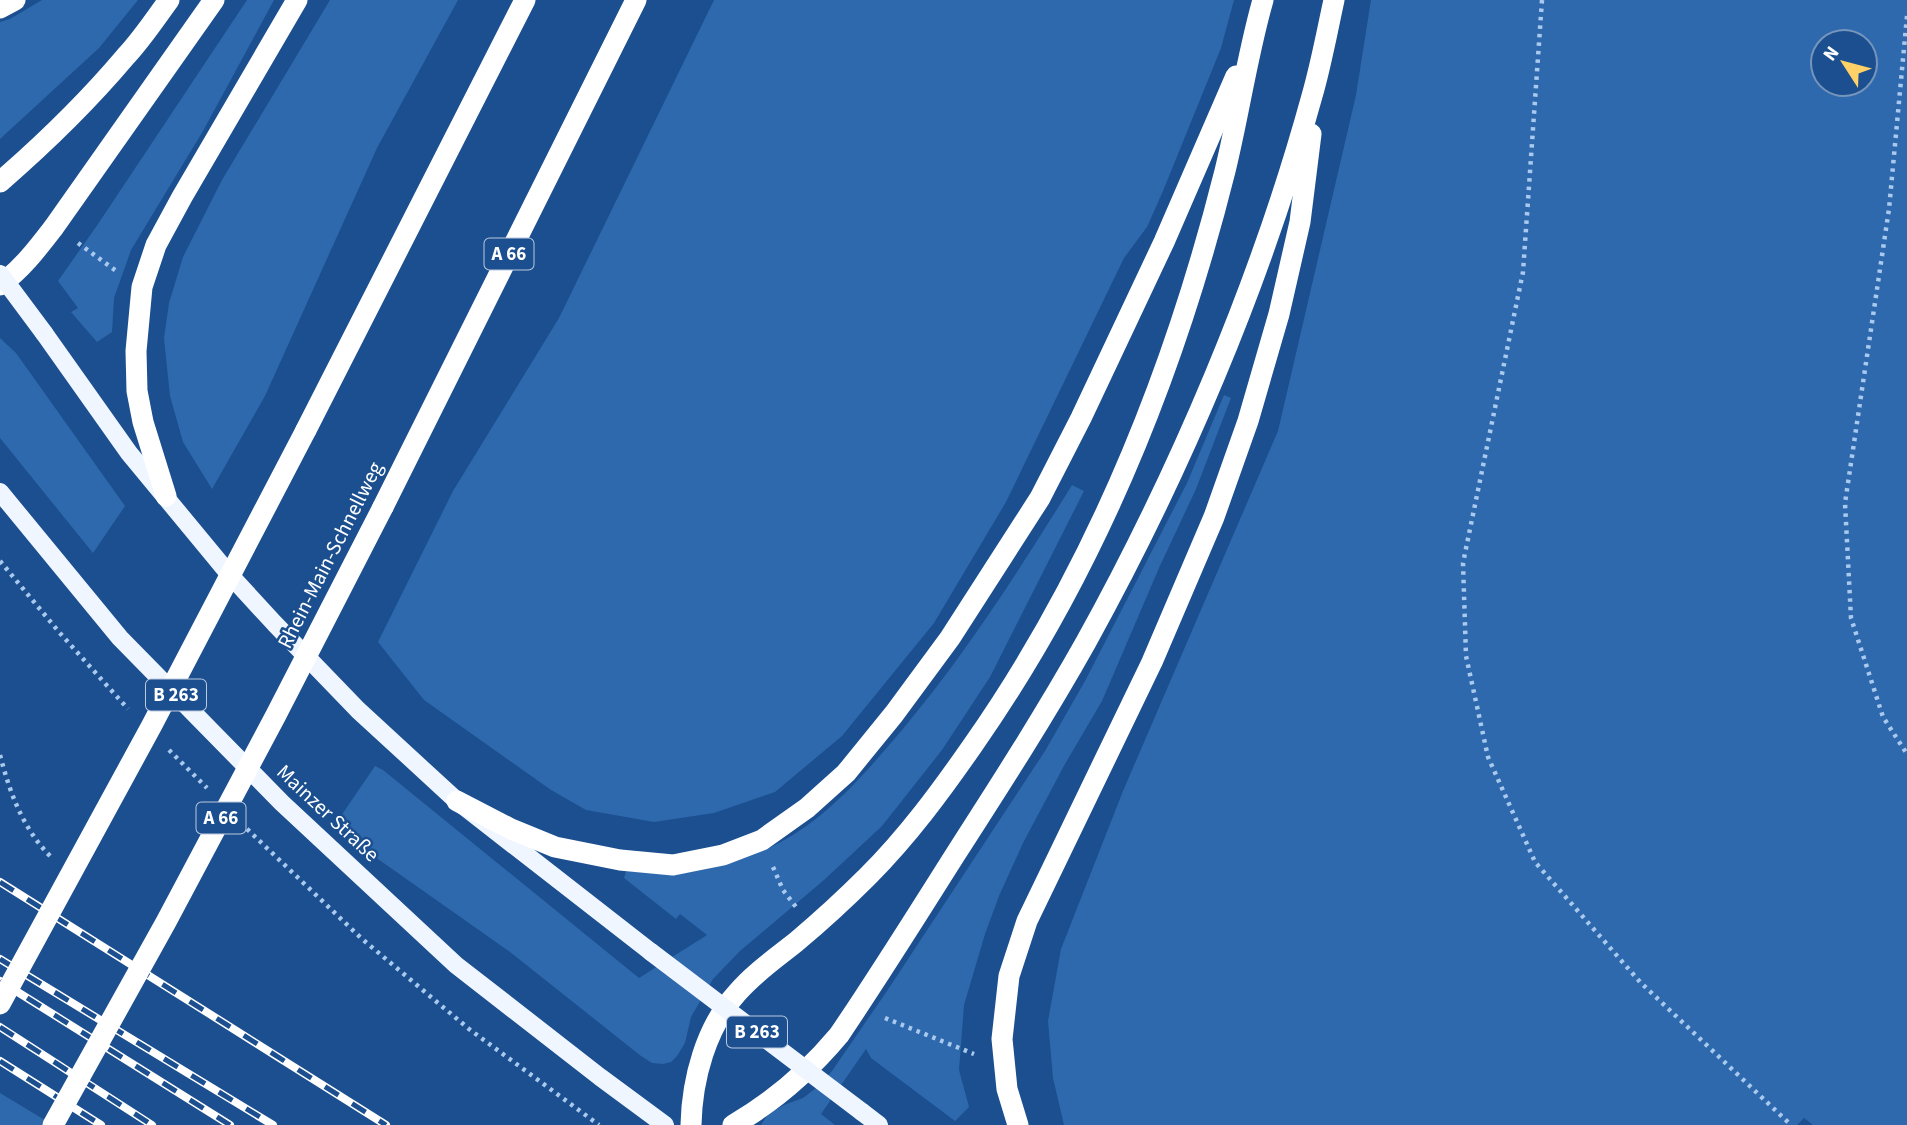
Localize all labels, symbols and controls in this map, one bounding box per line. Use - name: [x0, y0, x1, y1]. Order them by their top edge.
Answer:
- north arrow: [1809, 28, 1879, 98]
- text: N: [1817, 41, 1846, 67]
- road number: A 66: [484, 238, 534, 270]
- street label: Rhein-Main-Schnellweg: [270, 456, 390, 654]
- road number: B 263: [146, 680, 206, 710]
- street label: Mainzer Straße: [270, 757, 386, 869]
- road number: A 66: [196, 803, 246, 834]
- road number: B 263: [727, 1016, 787, 1048]

